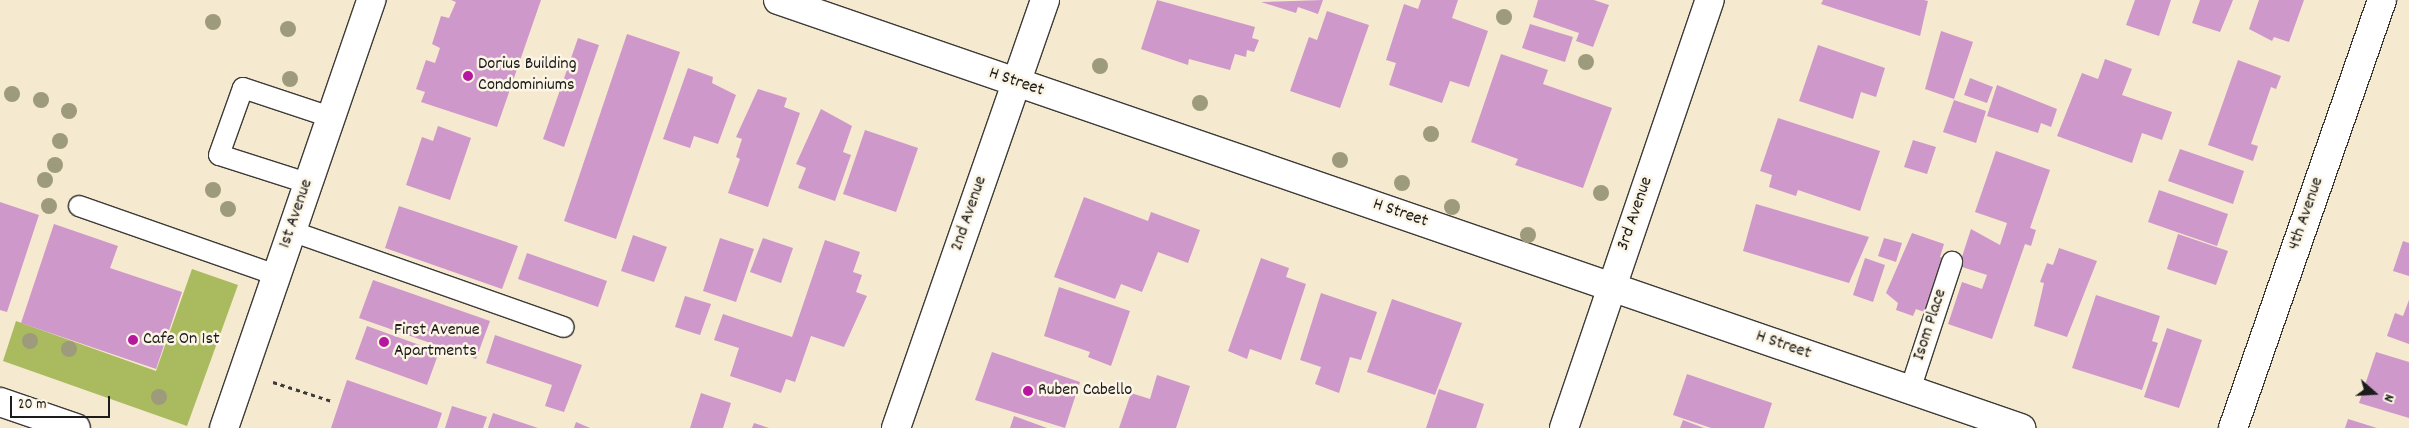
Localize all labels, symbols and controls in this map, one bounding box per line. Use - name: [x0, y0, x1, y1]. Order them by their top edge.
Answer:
- place label: Dorius Building Condominiums: [478, 55, 577, 98]
- street label: H Street: [985, 63, 1047, 103]
- marker: Dorius Building Condominiums: [462, 70, 474, 82]
- street label: 2nd Avenue: [947, 174, 993, 254]
- street label: 3rd Avenue: [1613, 174, 1659, 254]
- street label: 4th Avenue: [2284, 175, 2330, 253]
- street label: 1st Avenue: [275, 177, 319, 251]
- street label: H Street: [1369, 194, 1431, 234]
- street label: Isom Place: [1909, 287, 1953, 363]
- place label: First Avenue Apartments: [394, 321, 480, 364]
- street label: H Street: [1752, 326, 1814, 366]
- place label: Cafe On 1st: [143, 329, 220, 351]
- marker: Cafe On 1st: [127, 334, 139, 346]
- marker: First Avenue Apartments: [378, 336, 390, 348]
- north arrow: [2349, 368, 2399, 418]
- place label: Ruben Cabello: [1038, 380, 1132, 402]
- marker: Ruben Cabello: [1022, 385, 1034, 397]
- scale bar: [12, 386, 112, 418]
- text: N: [2378, 391, 2399, 404]
- text: 20 m: [18, 394, 46, 416]

